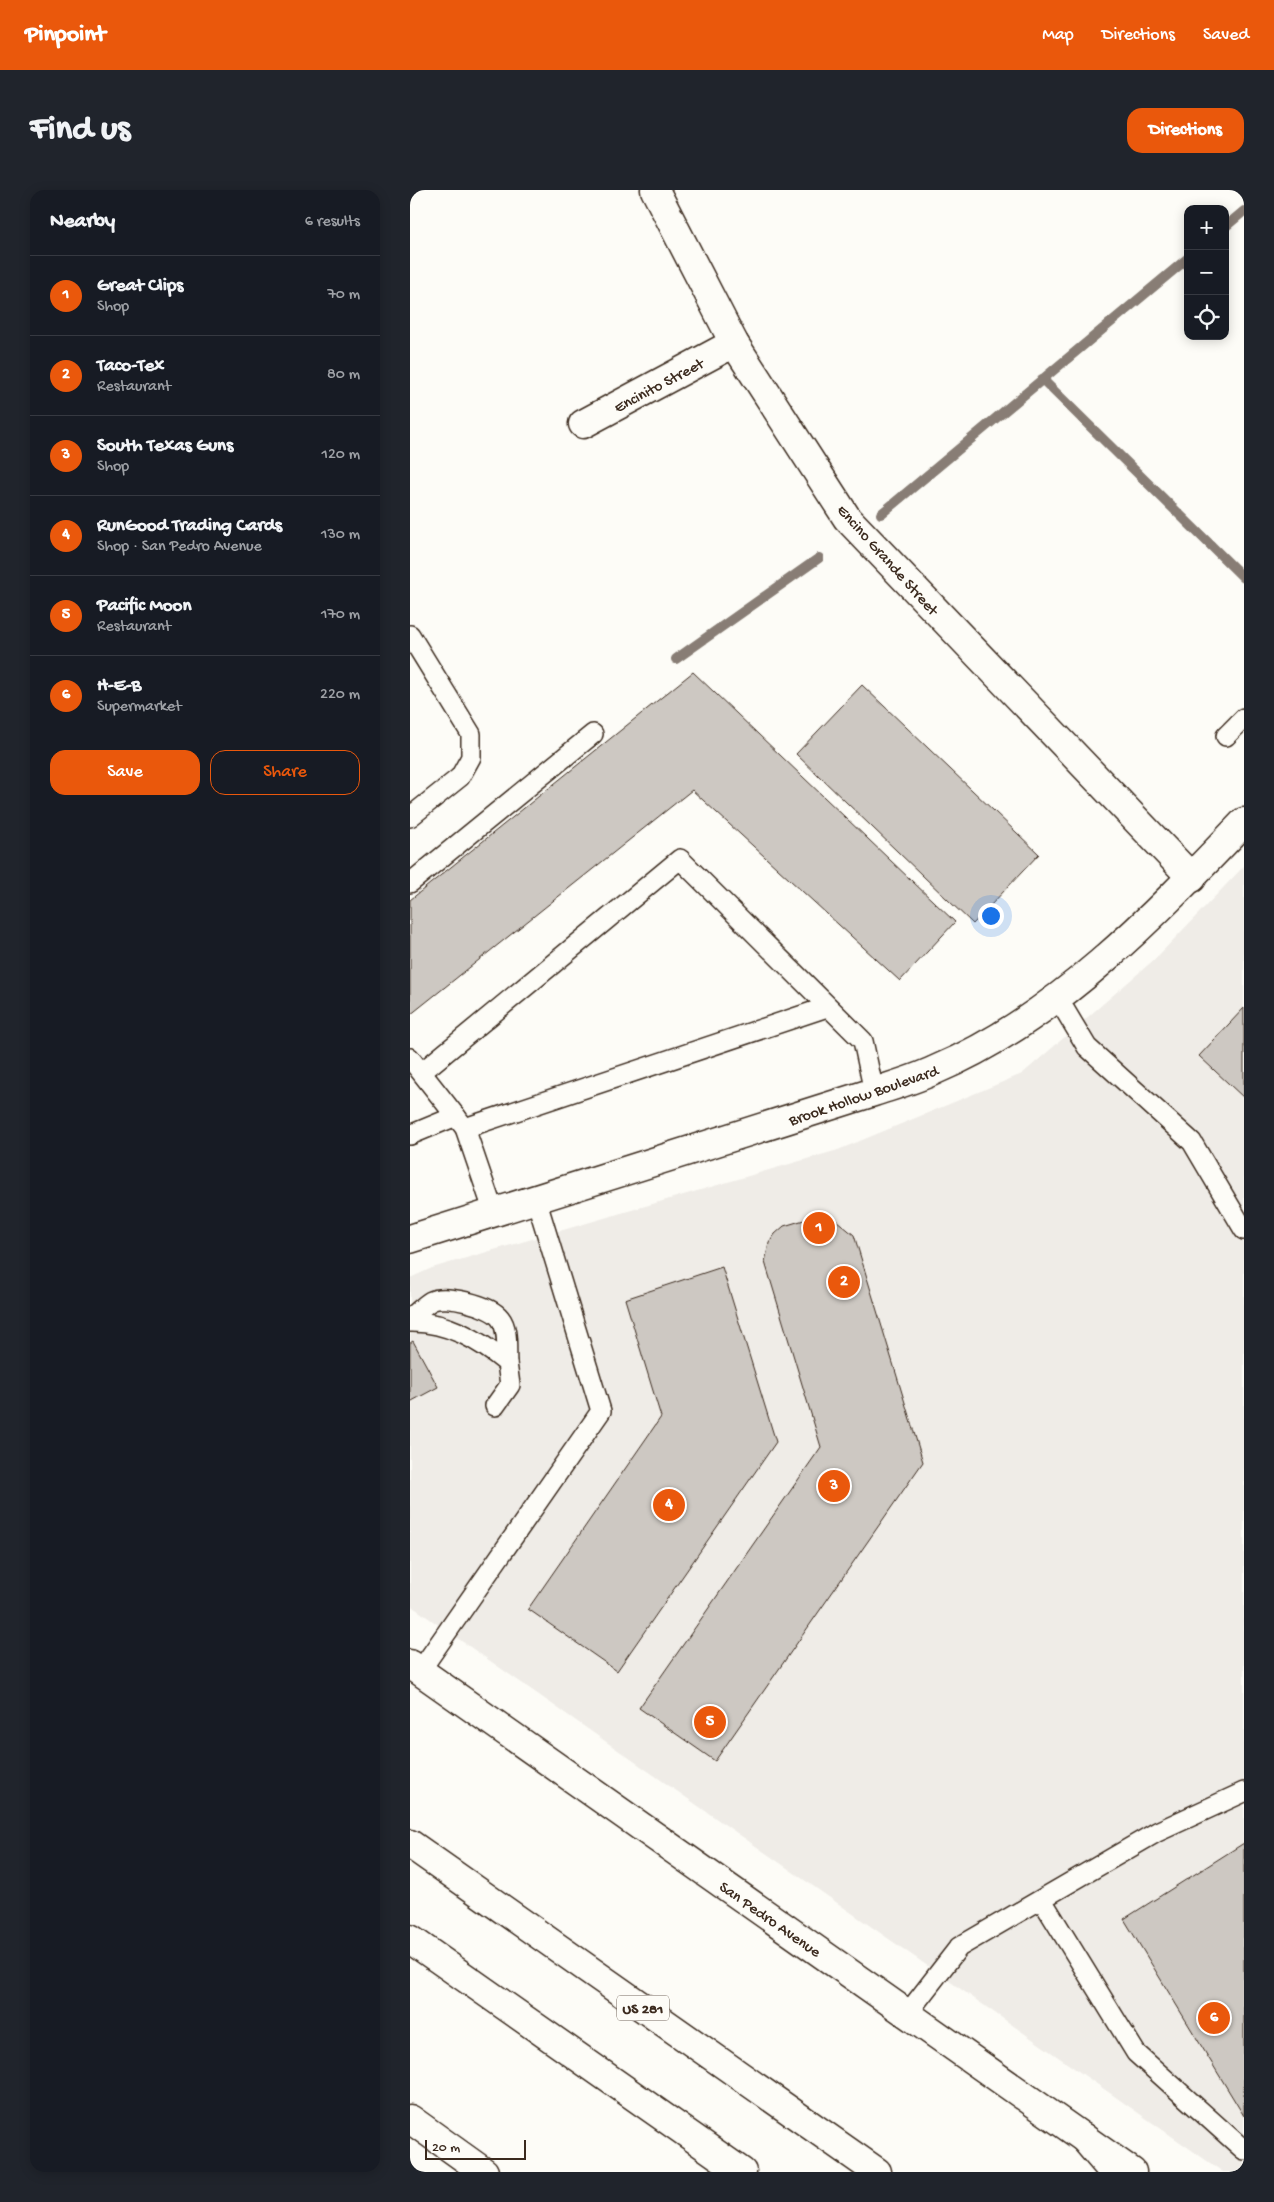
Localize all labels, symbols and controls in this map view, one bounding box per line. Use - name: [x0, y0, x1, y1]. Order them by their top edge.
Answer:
- text: Pinpoint: [25, 21, 106, 50]
- text: Map: [1042, 25, 1074, 46]
- text: Directions: [1102, 25, 1175, 46]
- text: Saved: [1203, 25, 1249, 46]
- button: Directions: [1127, 108, 1244, 153]
- text: Find us: [30, 110, 130, 151]
- map controls: [1184, 205, 1229, 340]
- button: +: [1184, 205, 1229, 250]
- text: Nearby: [50, 210, 115, 235]
- text: 6 results: [305, 213, 360, 232]
- button: −: [1184, 250, 1229, 295]
- text: Great Clips: [97, 275, 183, 298]
- text: 1: [63, 286, 69, 305]
- text: 70 m: [327, 286, 360, 305]
- button: locate: [1184, 295, 1229, 340]
- text: Shop: [97, 298, 129, 317]
- text: Taco-Tex: [97, 355, 164, 378]
- street label: Encinito Street: [612, 355, 709, 419]
- text: 2: [62, 366, 70, 385]
- text: 80 m: [327, 366, 360, 385]
- text: Restaurant: [97, 378, 171, 397]
- text: South Texas Guns: [97, 435, 233, 458]
- text: 3: [62, 446, 70, 465]
- text: 120 m: [321, 446, 360, 465]
- text: Shop: [97, 458, 129, 477]
- street label: Encino Grande Street: [832, 502, 942, 622]
- text: RunGood Trading Cards: [97, 515, 282, 538]
- text: 4: [62, 526, 70, 545]
- text: 130 m: [321, 526, 360, 545]
- text: Shop · San Pedro Avenue: [97, 538, 262, 557]
- text: Pacific Moon: [97, 595, 191, 618]
- text: 5: [62, 606, 70, 625]
- text: 170 m: [321, 606, 360, 625]
- text: Restaurant: [97, 618, 171, 637]
- text: H-E-B: [97, 675, 141, 698]
- text: 6: [62, 686, 70, 705]
- text: 220 m: [320, 686, 360, 705]
- text: Supermarket: [97, 698, 182, 717]
- button: Save: [50, 750, 200, 795]
- button: Share: [210, 750, 360, 795]
- your location: [978, 903, 1004, 929]
- street label: Brook Hollow Boulevard: [786, 1062, 943, 1132]
- pin: 1: [803, 1209, 835, 1247]
- pin: 2: [828, 1263, 860, 1301]
- pin: 3: [818, 1467, 850, 1505]
- pin: 4: [653, 1486, 685, 1524]
- pin: 5: [694, 1703, 726, 1741]
- street label: San Pedro Avenue: [714, 1879, 824, 1963]
- road number: US 281: [617, 1996, 669, 2020]
- pin: 6: [1198, 1999, 1230, 2037]
- scale bar: [425, 2137, 526, 2160]
- text: 20 m: [432, 2140, 460, 2157]

